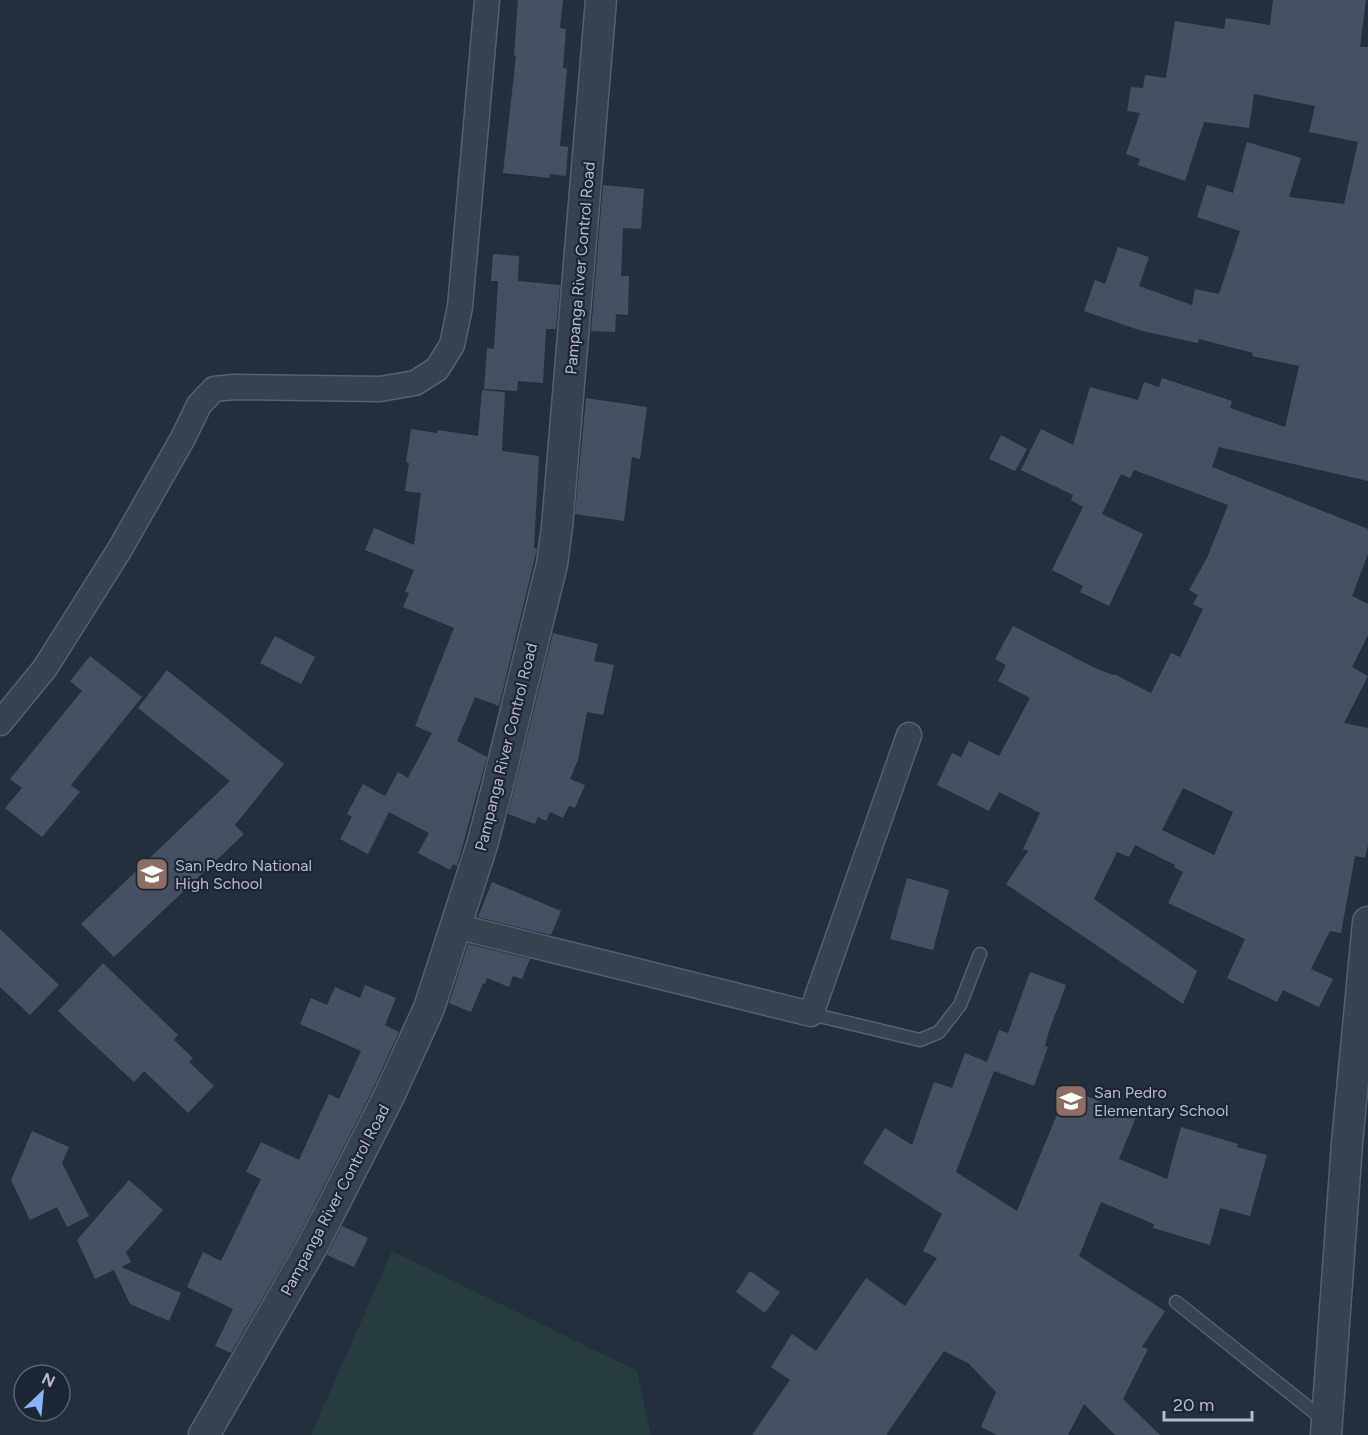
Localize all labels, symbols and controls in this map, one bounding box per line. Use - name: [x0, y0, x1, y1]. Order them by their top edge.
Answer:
- street label: Pampanga River Control Road: [561, 161, 599, 375]
- street label: Pampanga River Control Road: [471, 641, 541, 853]
- school or university icon: San Pedro National High School: [134, 856, 170, 892]
- place label: San Pedro National High School: [175, 856, 312, 893]
- school or university icon: San Pedro Elementary School: [1053, 1083, 1089, 1119]
- place label: San Pedro Elementary School: [1094, 1083, 1228, 1120]
- street label: Pampanga River Control Road: [276, 1101, 394, 1299]
- north arrow: [12, 1363, 72, 1423]
- text: N: [39, 1369, 58, 1391]
- scale bar: [1164, 1384, 1252, 1422]
- text: 20 m: [1173, 1394, 1214, 1416]

